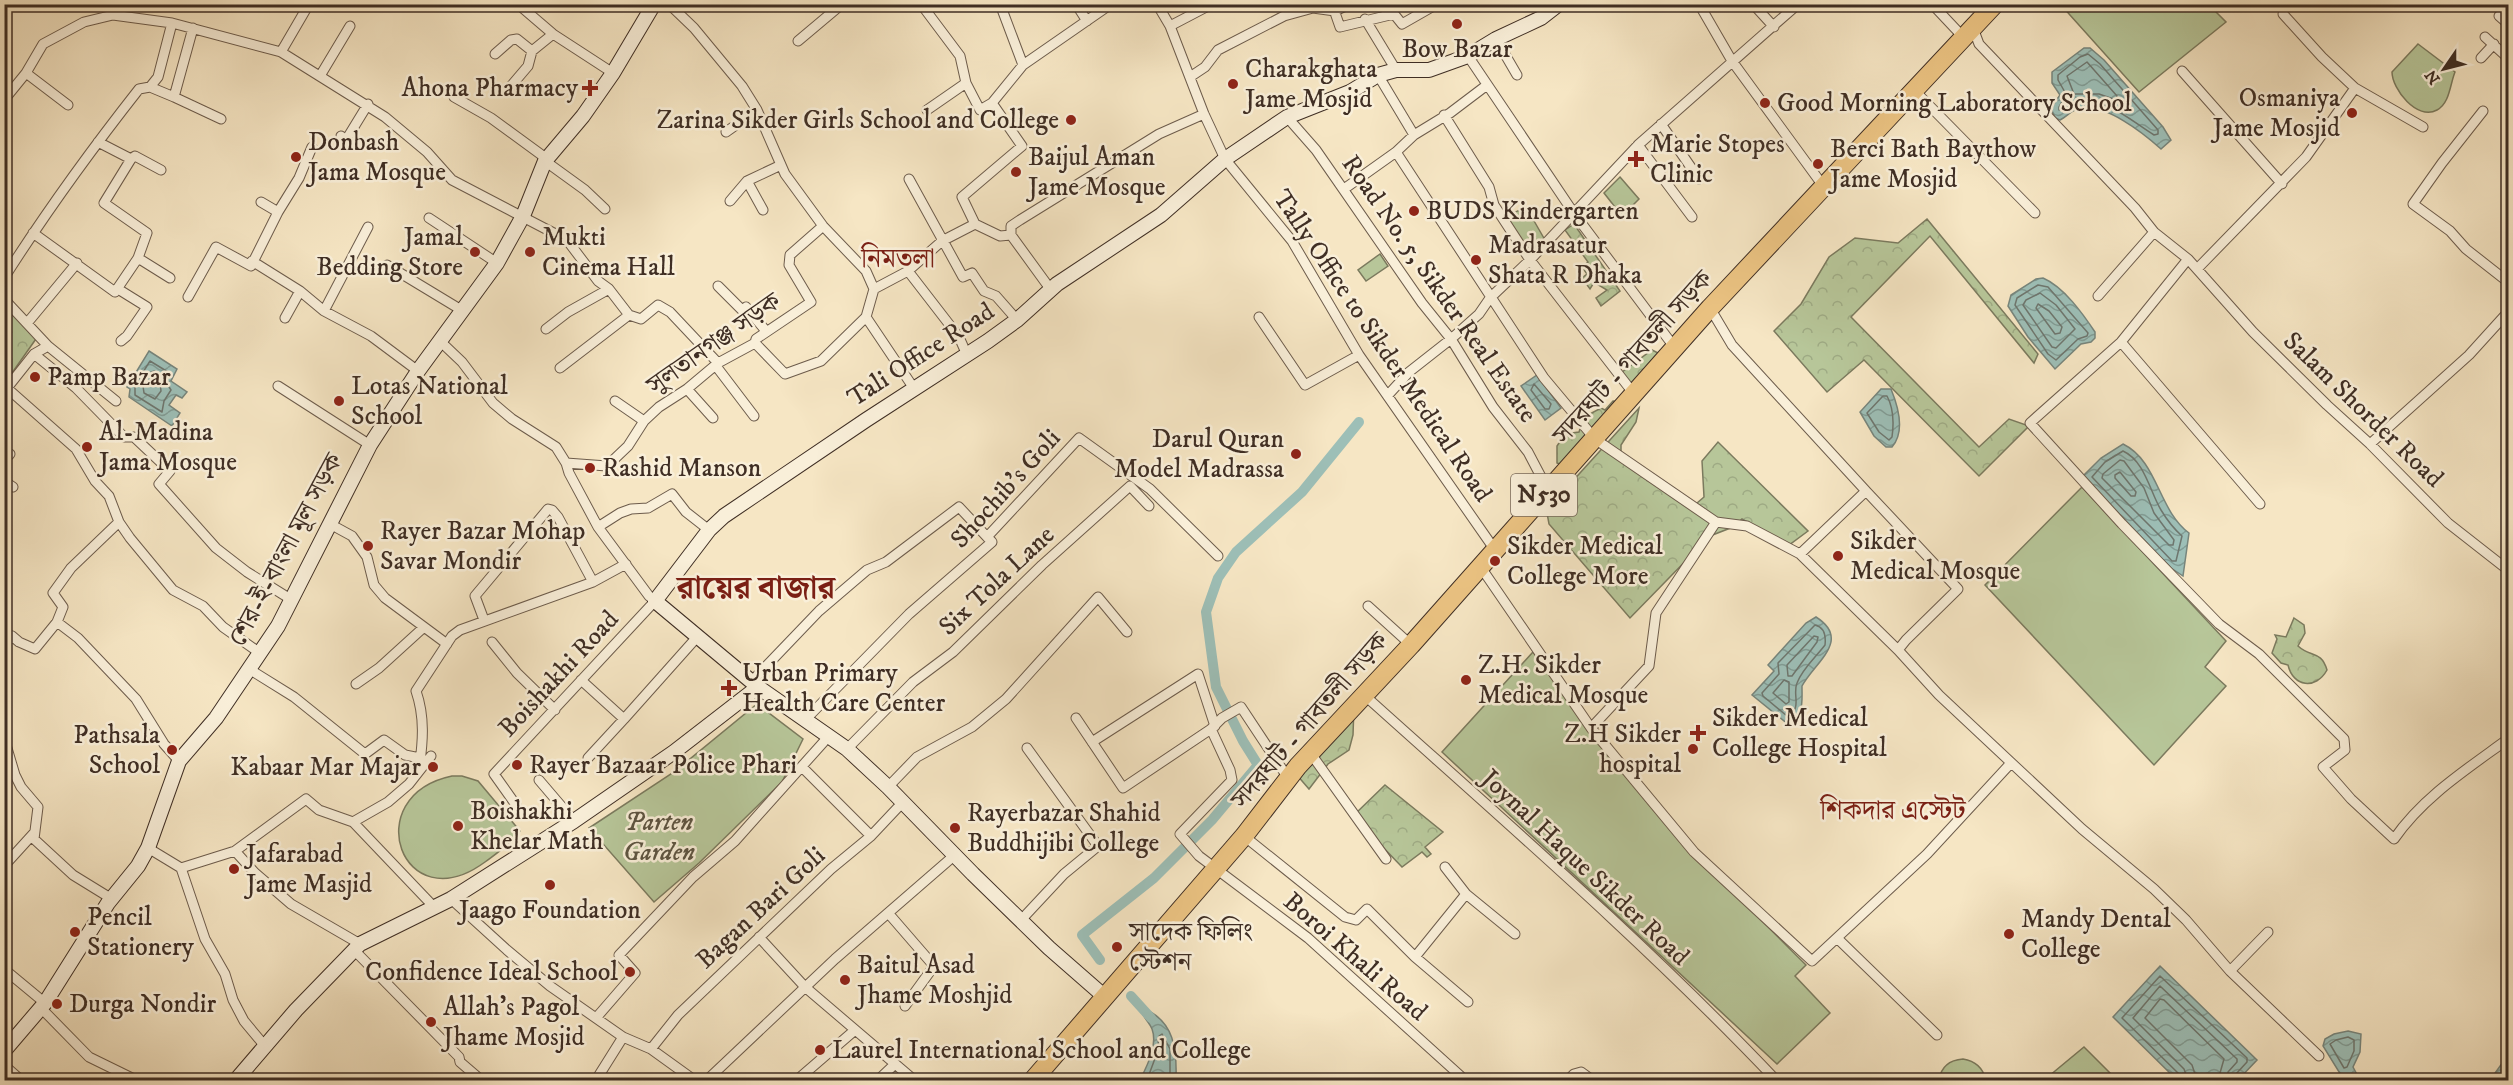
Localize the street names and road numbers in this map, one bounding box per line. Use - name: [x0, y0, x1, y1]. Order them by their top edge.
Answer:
- street label: Road No. 5, Sikder Real Estate: [1334, 149, 1544, 429]
- street label: Tally Office to Sikder Medical Road: [1265, 184, 1499, 508]
- street label: সদরঘাট - গাবতলী সড়ক: [1545, 263, 1721, 453]
- street label: সুলতানগঞ্জ সড়ক: [640, 285, 789, 403]
- street label: Tali Office Road: [841, 295, 1001, 415]
- street label: Salam Shorder Road: [2276, 325, 2450, 495]
- street label: Shochib's Goli: [944, 422, 1068, 556]
- street label: শের-ই-বাংলা মূল সড়ক: [221, 446, 352, 652]
- road number: N530: [1511, 474, 1577, 516]
- street label: Six Tola Lane: [932, 519, 1062, 643]
- street label: Boishakhi Road: [492, 604, 626, 744]
- street label: সদরঘাট - গাবতলী সড়ক: [1224, 625, 1397, 817]
- street label: Joynal Haque Sikder Road: [1472, 761, 1696, 973]
- street label: Bagan Bari Goli: [689, 840, 833, 976]
- street label: Boroi Khali Road: [1276, 885, 1434, 1029]

